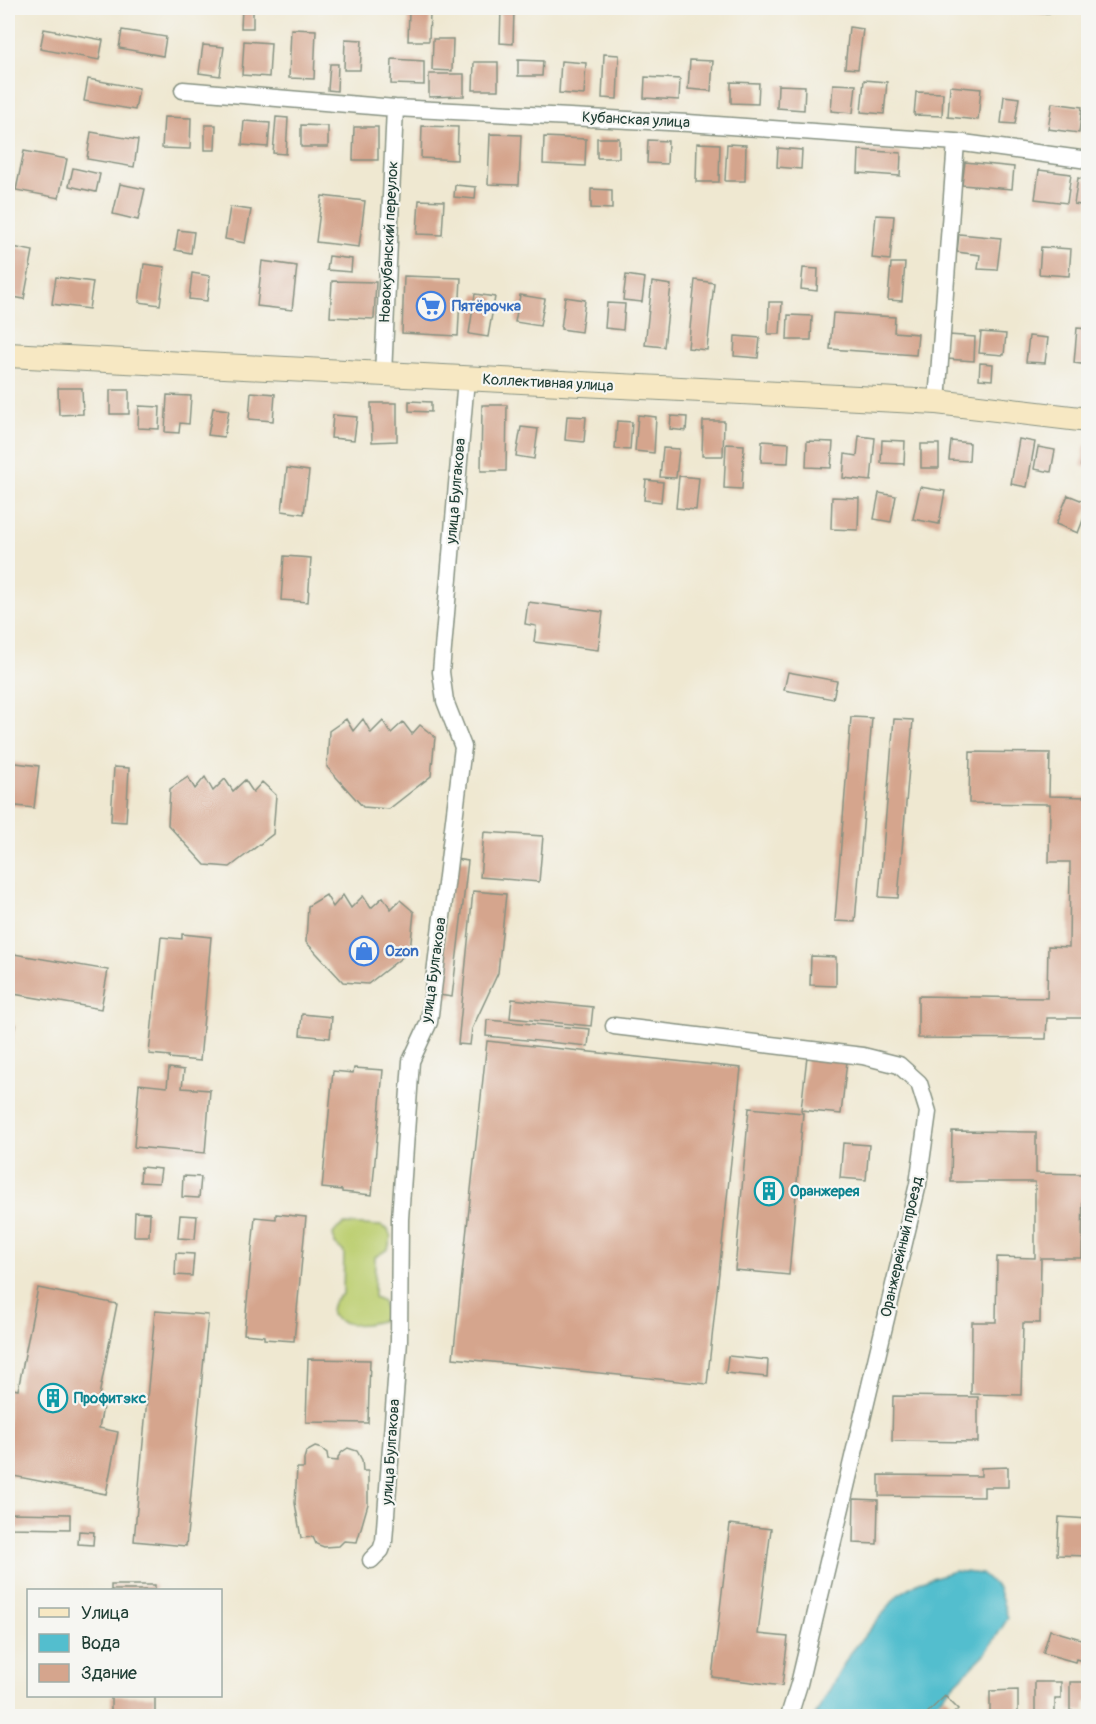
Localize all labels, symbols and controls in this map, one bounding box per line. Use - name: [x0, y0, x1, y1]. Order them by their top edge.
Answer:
- street label: Кубанская улица: [582, 108, 690, 132]
- street label: Новокубанский переулок: [375, 160, 403, 324]
- supermarket icon: Пятёрочка: [415, 290, 447, 322]
- place label: Пятёрочка: [452, 297, 521, 316]
- street label: Коллективная улица: [482, 370, 614, 396]
- street label: улица Булгакова: [442, 437, 470, 546]
- street label: улица Булгакова: [417, 916, 451, 1025]
- shop icon: Ozon: [348, 935, 380, 967]
- place label: Ozon: [385, 942, 419, 961]
- building icon: Оранжерея: [753, 1175, 785, 1207]
- street label: Оранжерейный проезд: [877, 1175, 927, 1319]
- place label: Оранжерея: [790, 1182, 860, 1201]
- building icon: Профитэкс: [37, 1382, 69, 1414]
- place label: Профитэкс: [74, 1389, 147, 1408]
- street label: улица Булгакова: [378, 1398, 404, 1507]
- legend: [27, 1589, 222, 1697]
- text: Улица: [81, 1602, 129, 1625]
- text: Вода: [81, 1632, 120, 1655]
- text: Здание: [81, 1662, 137, 1685]

